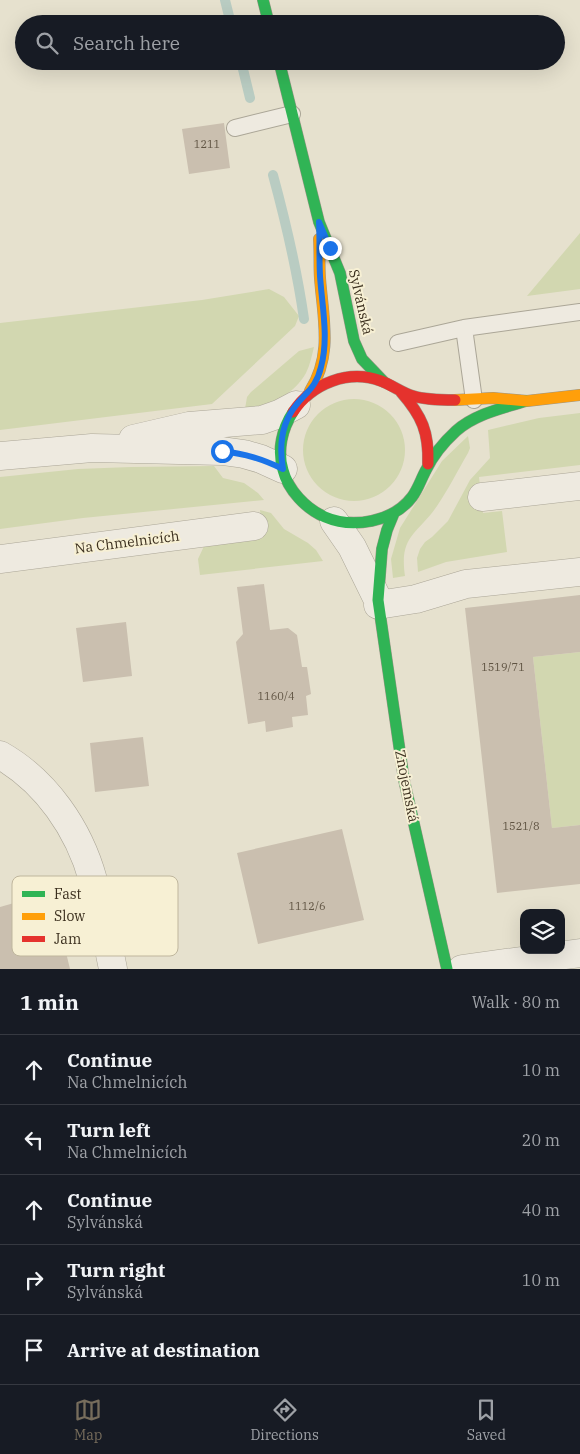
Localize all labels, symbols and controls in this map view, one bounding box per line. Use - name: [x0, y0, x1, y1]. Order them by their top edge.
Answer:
- search box: [15, 15, 565, 70]
- icon: search: [33, 29, 61, 57]
- text: Search here: [73, 31, 180, 55]
- house number: 1211: [194, 137, 220, 151]
- route end: [319, 237, 342, 260]
- street label: Sylvánská: [345, 268, 377, 337]
- route start: [211, 440, 234, 463]
- street label: Na Chmelnicích: [74, 527, 181, 557]
- house number: 1519/71: [481, 660, 525, 674]
- house number: 1160/4: [257, 689, 295, 703]
- street label: Znojemská: [391, 748, 423, 824]
- house number: 1521/8: [502, 819, 540, 833]
- legend: [12, 876, 178, 956]
- text: Fast: [54, 885, 82, 903]
- house number: 1112/6: [288, 899, 326, 913]
- text: Slow: [54, 907, 85, 925]
- map controls: [520, 909, 565, 954]
- button: layers: [520, 909, 565, 954]
- text: Jam: [54, 930, 81, 948]
- text: 1 min: [20, 988, 79, 1016]
- text: Walk · 80 m: [472, 992, 560, 1012]
- text: Continue: [67, 1048, 152, 1072]
- icon: ahead: [20, 1056, 48, 1084]
- text: 10 m: [522, 1060, 560, 1080]
- text: Na Chmelnicích: [67, 1072, 188, 1092]
- text: Turn left: [67, 1118, 150, 1142]
- icon: left: [20, 1126, 48, 1154]
- text: 20 m: [522, 1130, 560, 1150]
- text: Na Chmelnicích: [67, 1142, 188, 1162]
- text: Continue: [67, 1188, 152, 1212]
- icon: ahead: [20, 1196, 48, 1224]
- text: 40 m: [522, 1200, 560, 1220]
- text: Sylvánská: [67, 1212, 143, 1232]
- text: Turn right: [67, 1258, 165, 1282]
- icon: right: [20, 1266, 48, 1294]
- text: 10 m: [522, 1270, 560, 1290]
- text: Sylvánská: [67, 1282, 143, 1302]
- icon: arrive: [20, 1336, 48, 1364]
- text: Arrive at destination: [67, 1338, 260, 1362]
- tab: Map: [74, 1396, 102, 1444]
- tab: Directions: [250, 1396, 319, 1444]
- tab: Saved: [467, 1396, 506, 1444]

